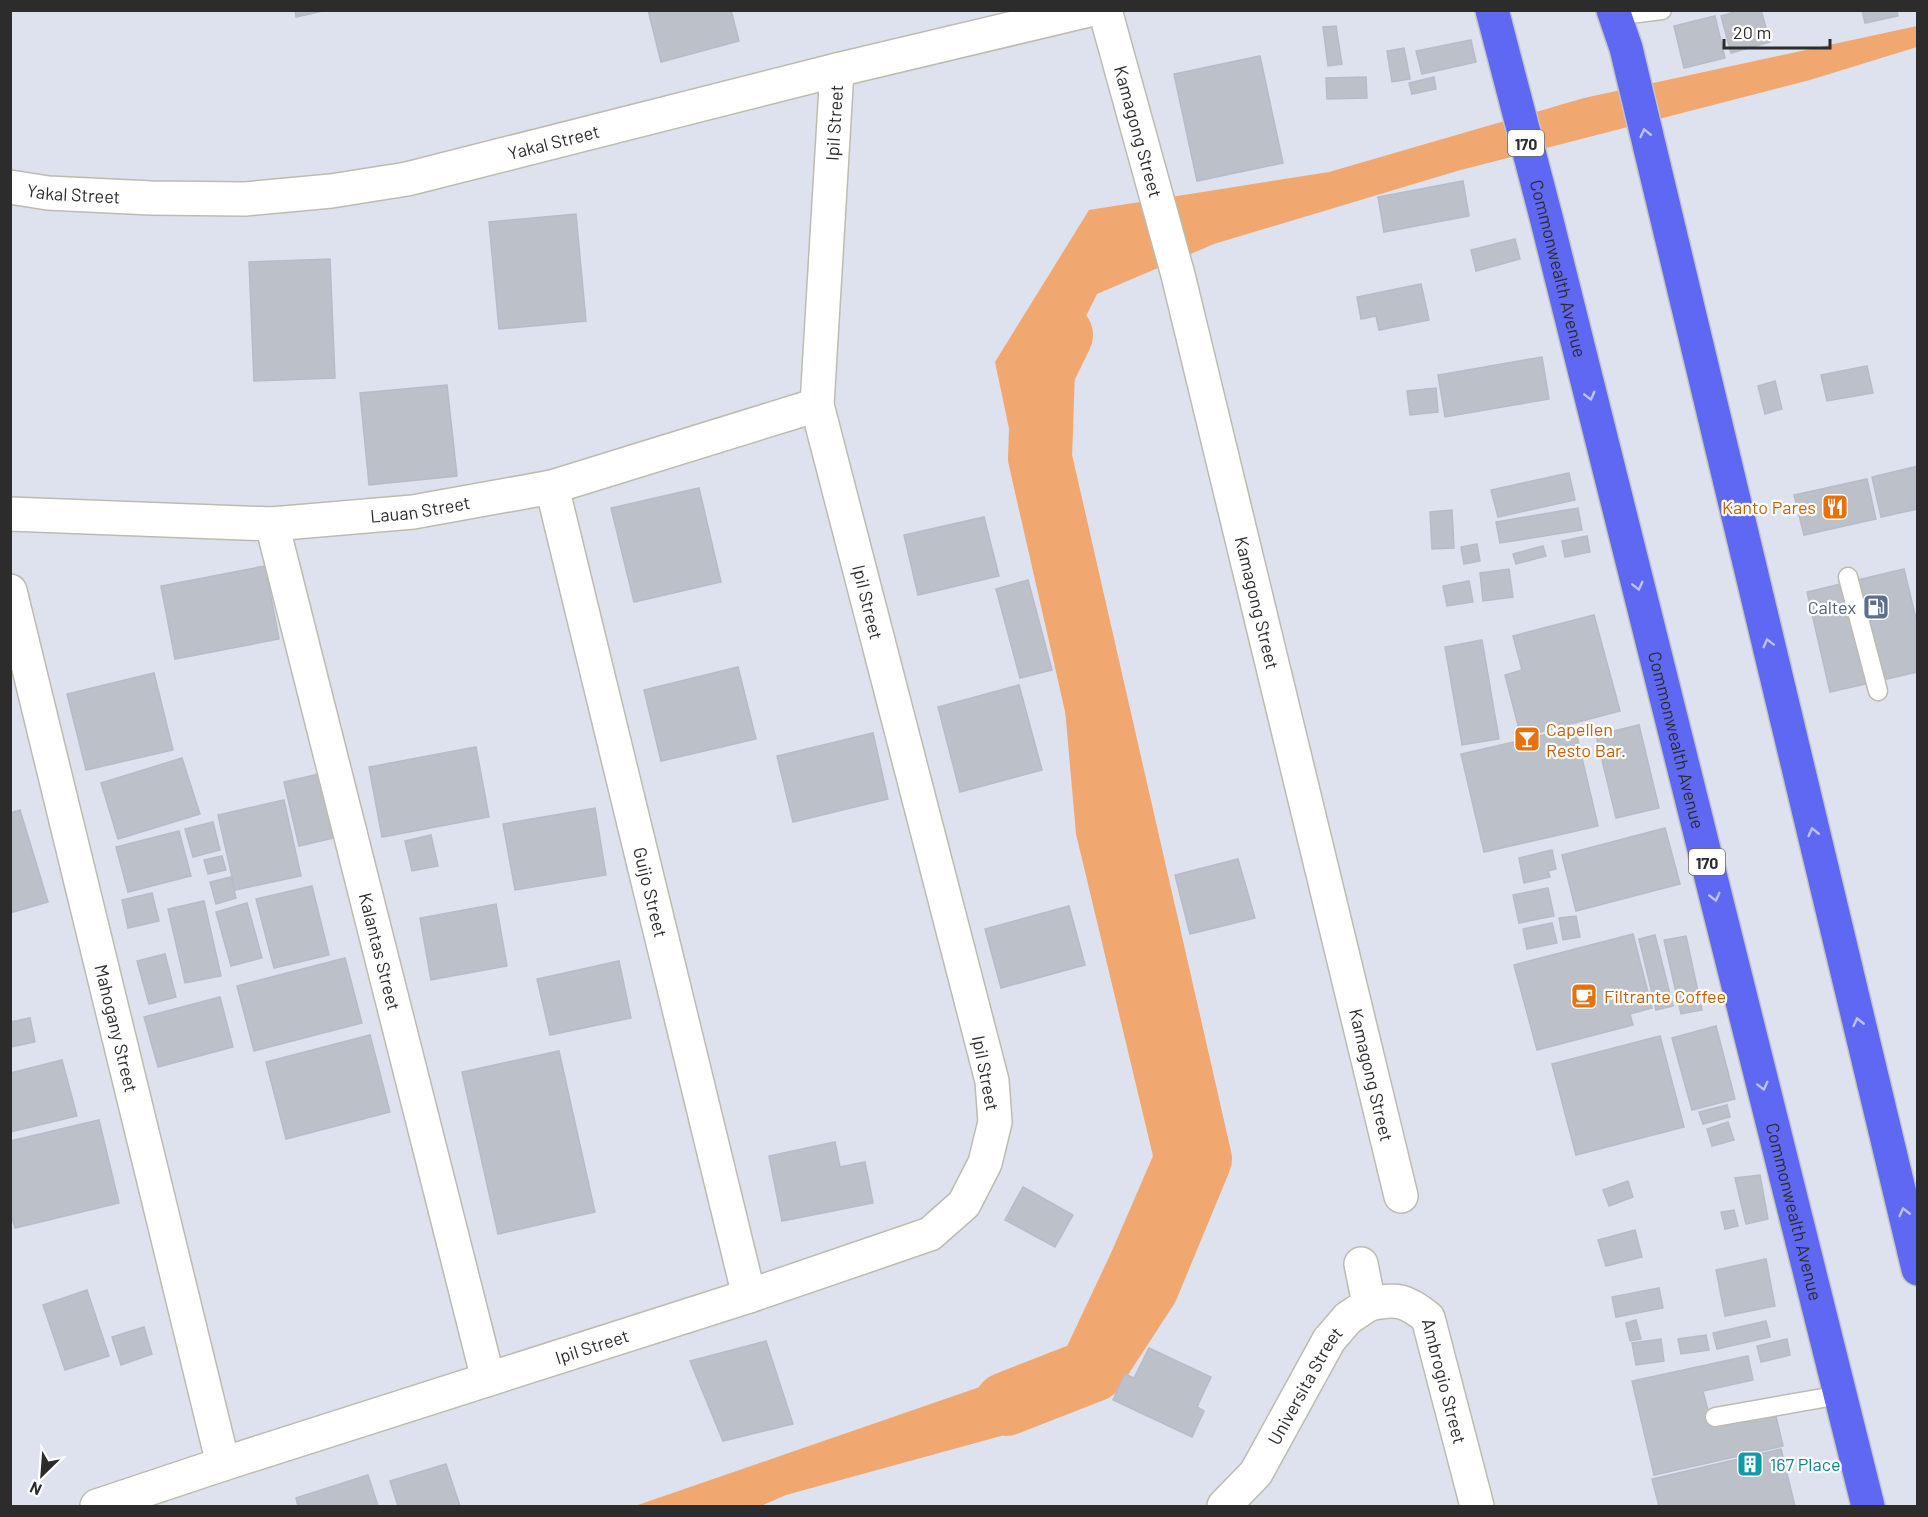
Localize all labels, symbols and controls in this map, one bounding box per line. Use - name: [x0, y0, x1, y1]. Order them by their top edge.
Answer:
- scale bar: [1724, 12, 1830, 50]
- text: 20 m: [1733, 21, 1771, 43]
- street label: Kamagong Street: [1110, 63, 1167, 200]
- street label: Ipil Street: [821, 84, 847, 161]
- street label: Yakal Street: [505, 120, 602, 164]
- one-way arrow: [1640, 128, 1653, 138]
- road number: 170: [1508, 130, 1544, 156]
- street label: Commonwealth Avenue: [1526, 177, 1592, 360]
- street label: Yakal Street: [25, 179, 121, 207]
- one-way arrow: [1583, 391, 1596, 401]
- street label: Lauan Street: [369, 491, 472, 527]
- restaurant icon: Kanto Pares: [1820, 492, 1850, 522]
- place label: Kanto Pares: [1722, 496, 1816, 518]
- street label: Kamagong Street: [1231, 534, 1284, 671]
- street label: Ipil Street: [848, 562, 888, 642]
- one-way arrow: [1630, 580, 1643, 590]
- fuel station icon: Caltex: [1861, 592, 1891, 622]
- place label: Caltex: [1808, 596, 1856, 618]
- one-way arrow: [1762, 638, 1775, 648]
- street label: Commonwealth Avenue: [1644, 649, 1709, 831]
- place label: Capellen Resto Bar.: [1546, 718, 1626, 761]
- bar icon: Capellen Resto Bar.: [1512, 724, 1542, 754]
- one-way arrow: [1807, 828, 1820, 838]
- street label: Guijo Street: [629, 845, 672, 940]
- road number: 170: [1689, 849, 1725, 875]
- street label: Kalantas Street: [355, 890, 405, 1013]
- one-way arrow: [1708, 892, 1721, 902]
- street label: Mahogany Street: [90, 962, 143, 1094]
- cafe icon: Filtrante Coffee: [1569, 981, 1599, 1011]
- place label: Filtrante Coffee: [1604, 985, 1726, 1007]
- street label: Kamagong Street: [1345, 1006, 1398, 1144]
- one-way arrow: [1853, 1017, 1866, 1027]
- street label: Ipil Street: [968, 1034, 1004, 1112]
- one-way arrow: [1755, 1081, 1768, 1091]
- street label: Commonwealth Avenue: [1762, 1120, 1827, 1303]
- one-way arrow: [1898, 1207, 1911, 1217]
- street label: Ambrogio Street: [1418, 1316, 1471, 1446]
- street label: Universita Street: [1263, 1322, 1347, 1449]
- street label: Ipil Street: [552, 1324, 631, 1368]
- north arrow: [12, 1445, 72, 1505]
- building icon: 167 Place: [1735, 1449, 1765, 1479]
- place label: 167 Place: [1770, 1453, 1841, 1475]
- text: N: [27, 1478, 44, 1500]

